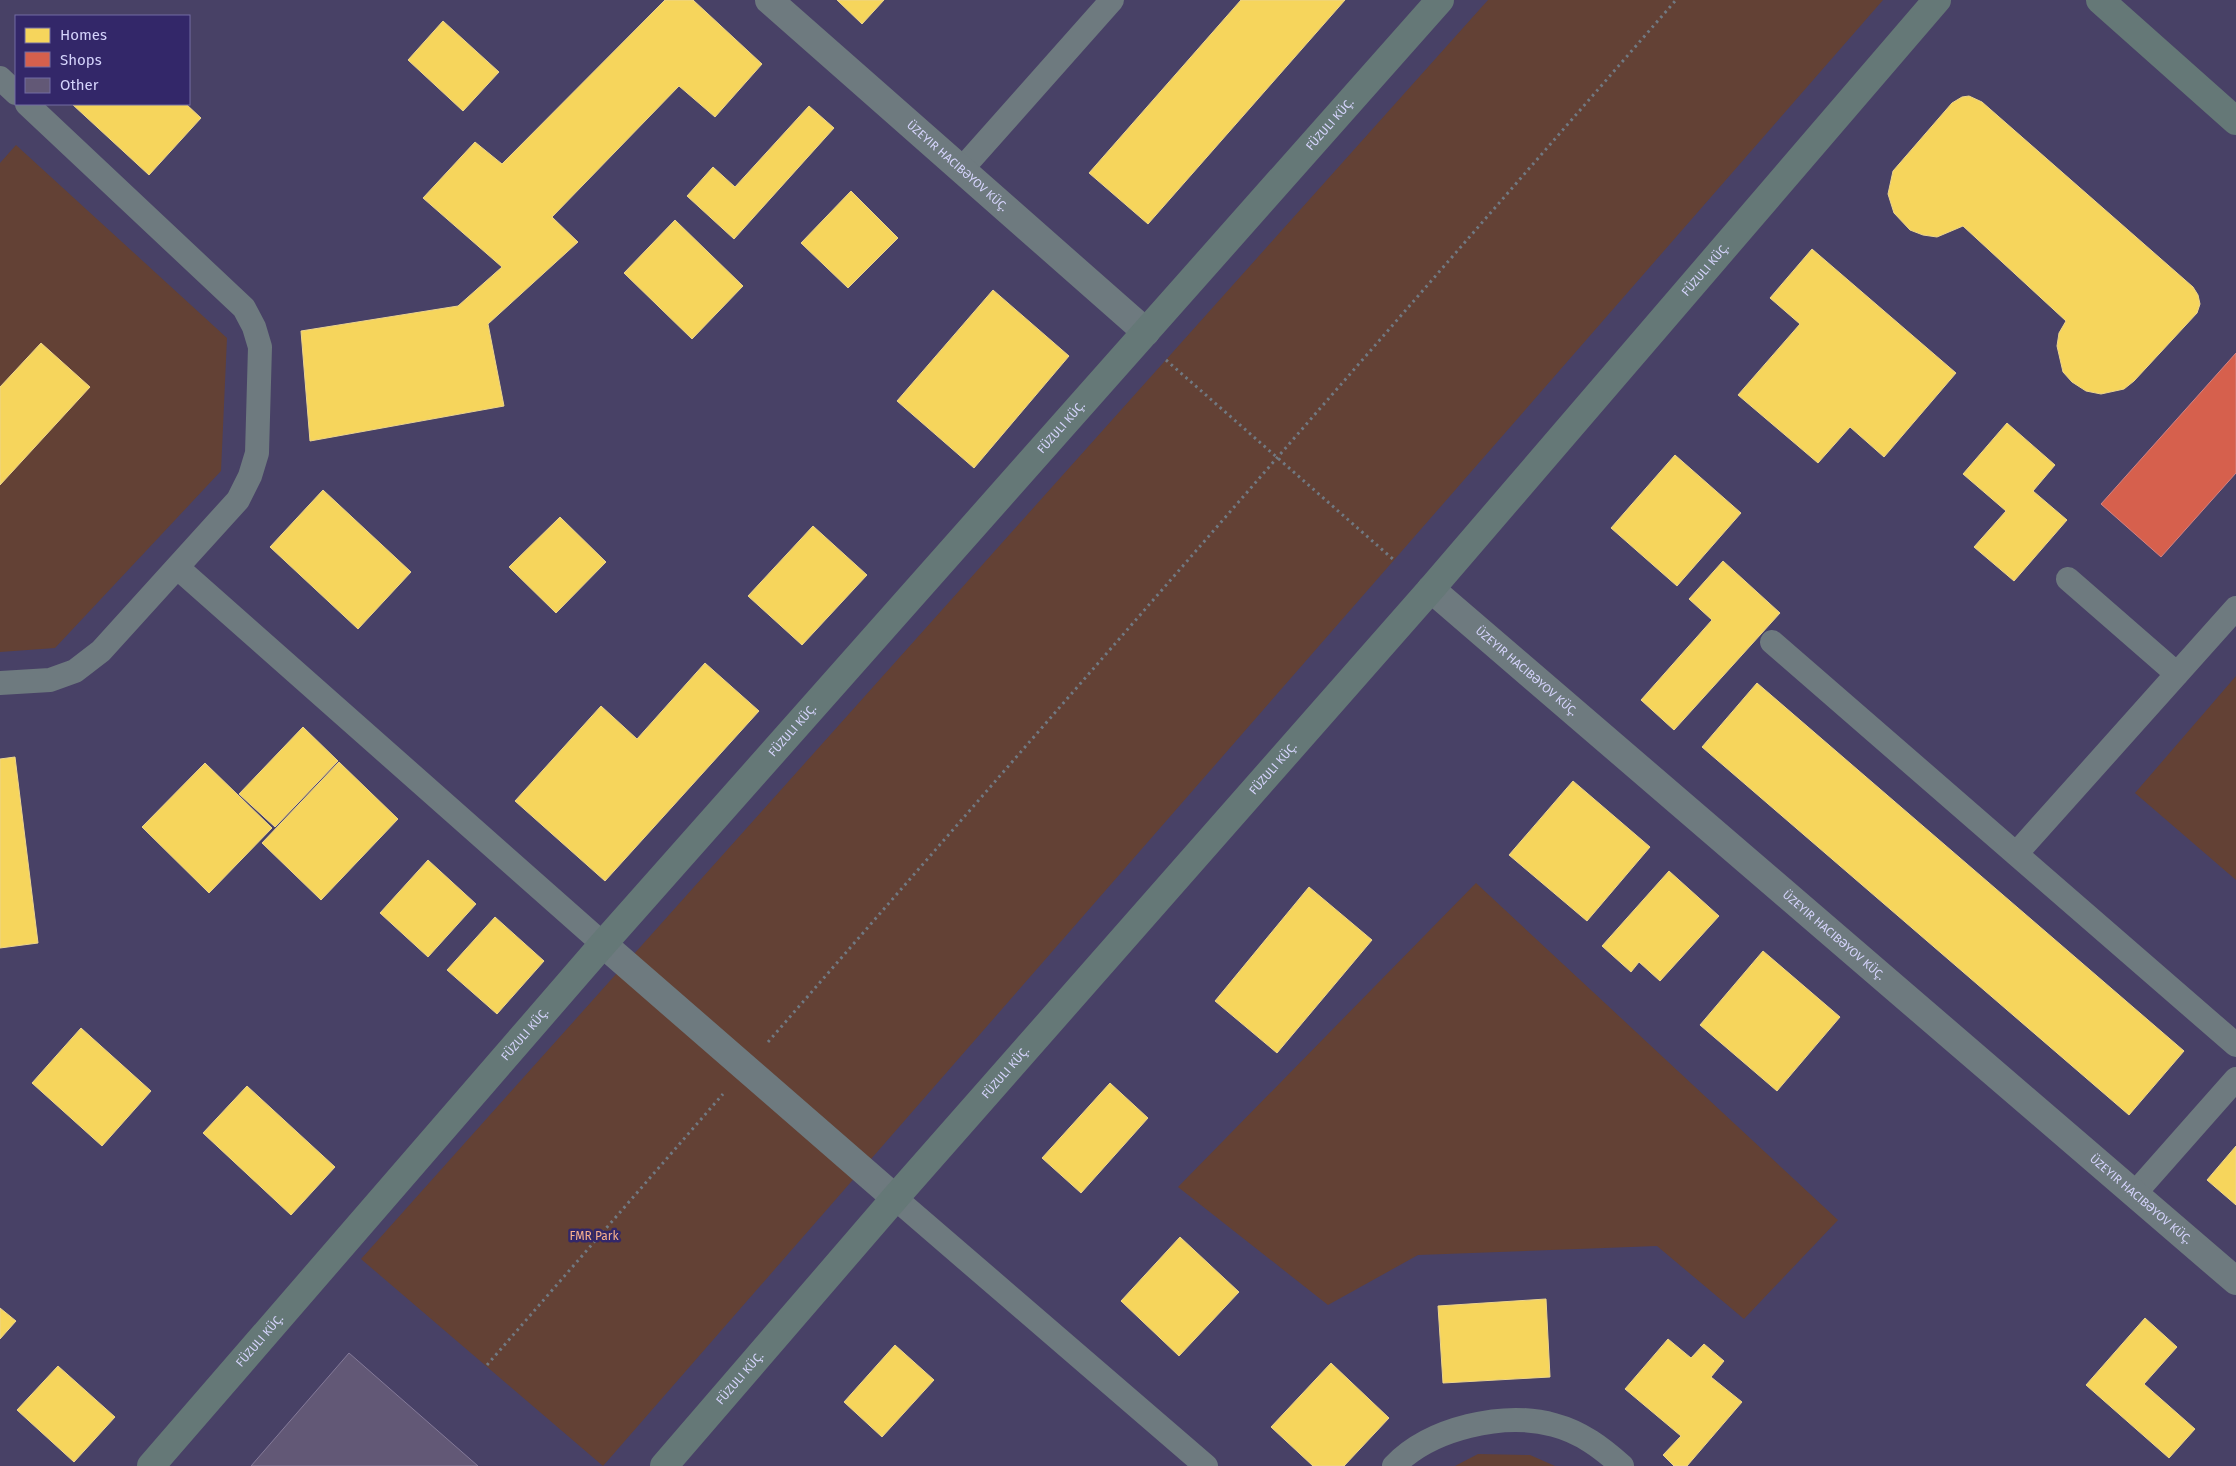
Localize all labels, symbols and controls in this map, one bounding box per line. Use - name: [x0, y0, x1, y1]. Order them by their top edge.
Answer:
- legend: [15, 15, 190, 105]
- text: Homes: [60, 26, 107, 44]
- text: Shops: [60, 51, 102, 69]
- text: Other: [60, 76, 99, 94]
- street label: FÜZULI KÜÇ.: [1303, 95, 1357, 153]
- street label: ÜZEYIR HACIBƏYOV KÜÇ.: [904, 116, 1011, 214]
- street label: FÜZULI KÜÇ.: [1679, 240, 1732, 299]
- street label: FÜZULI KÜÇ.: [1034, 398, 1088, 456]
- street label: ÜZEYIR HACIBƏYOV KÜÇ.: [1473, 622, 1580, 719]
- street label: FÜZULI KÜÇ.: [766, 701, 819, 759]
- street label: FÜZULI KÜÇ.: [1246, 739, 1300, 798]
- street label: ÜZEYIR HACIBƏYOV KÜÇ.: [1780, 886, 1888, 983]
- street label: FÜZULI KÜÇ.: [498, 1005, 551, 1064]
- street label: FÜZULI KÜÇ.: [979, 1043, 1032, 1102]
- street label: ÜZEYIR HACIBƏYOV KÜÇ.: [2087, 1150, 2195, 1247]
- park label: FMR Park: [569, 1229, 619, 1243]
- street label: FÜZULI KÜÇ.: [233, 1311, 286, 1370]
- street label: FÜZULI KÜÇ.: [713, 1349, 766, 1407]

